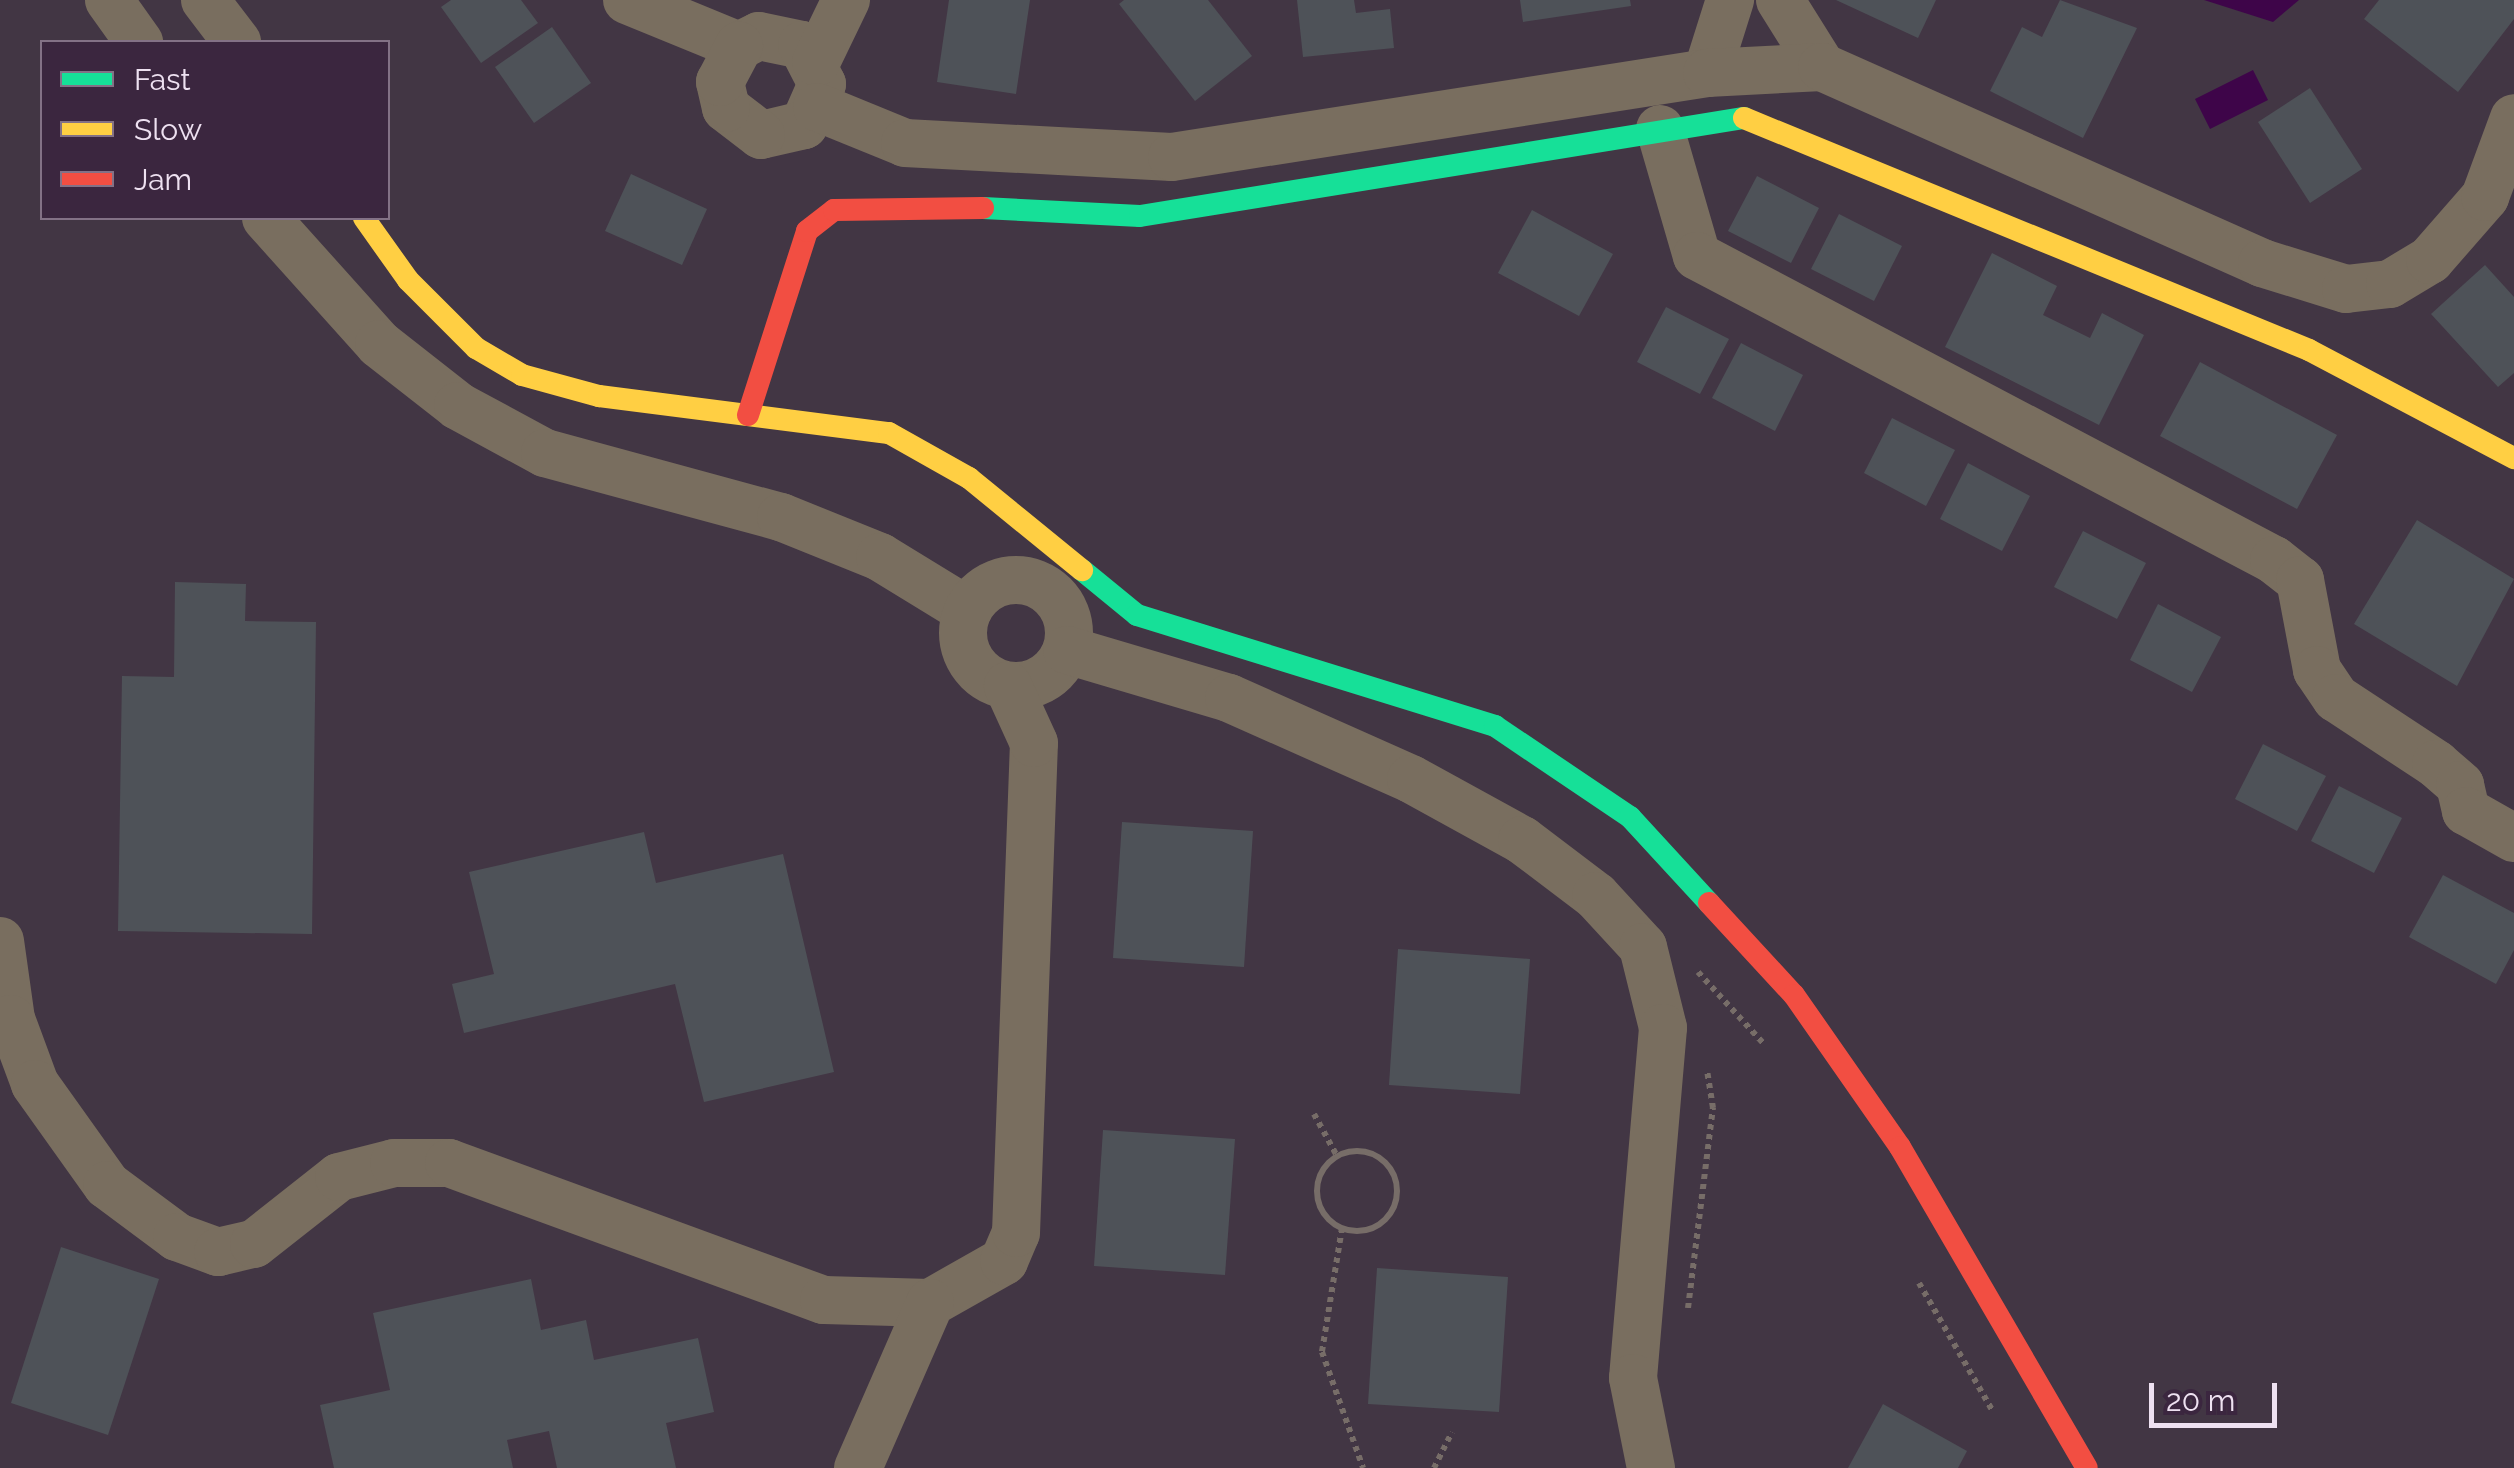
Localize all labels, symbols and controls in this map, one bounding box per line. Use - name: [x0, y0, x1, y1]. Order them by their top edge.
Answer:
- legend: [40, 40, 390, 220]
- text: Fast: [134, 62, 191, 97]
- text: Slow: [134, 112, 202, 147]
- text: Jam: [134, 162, 192, 197]
- scale bar: [2154, 1363, 2282, 1425]
- text: 20 m: [2166, 1383, 2235, 1418]

